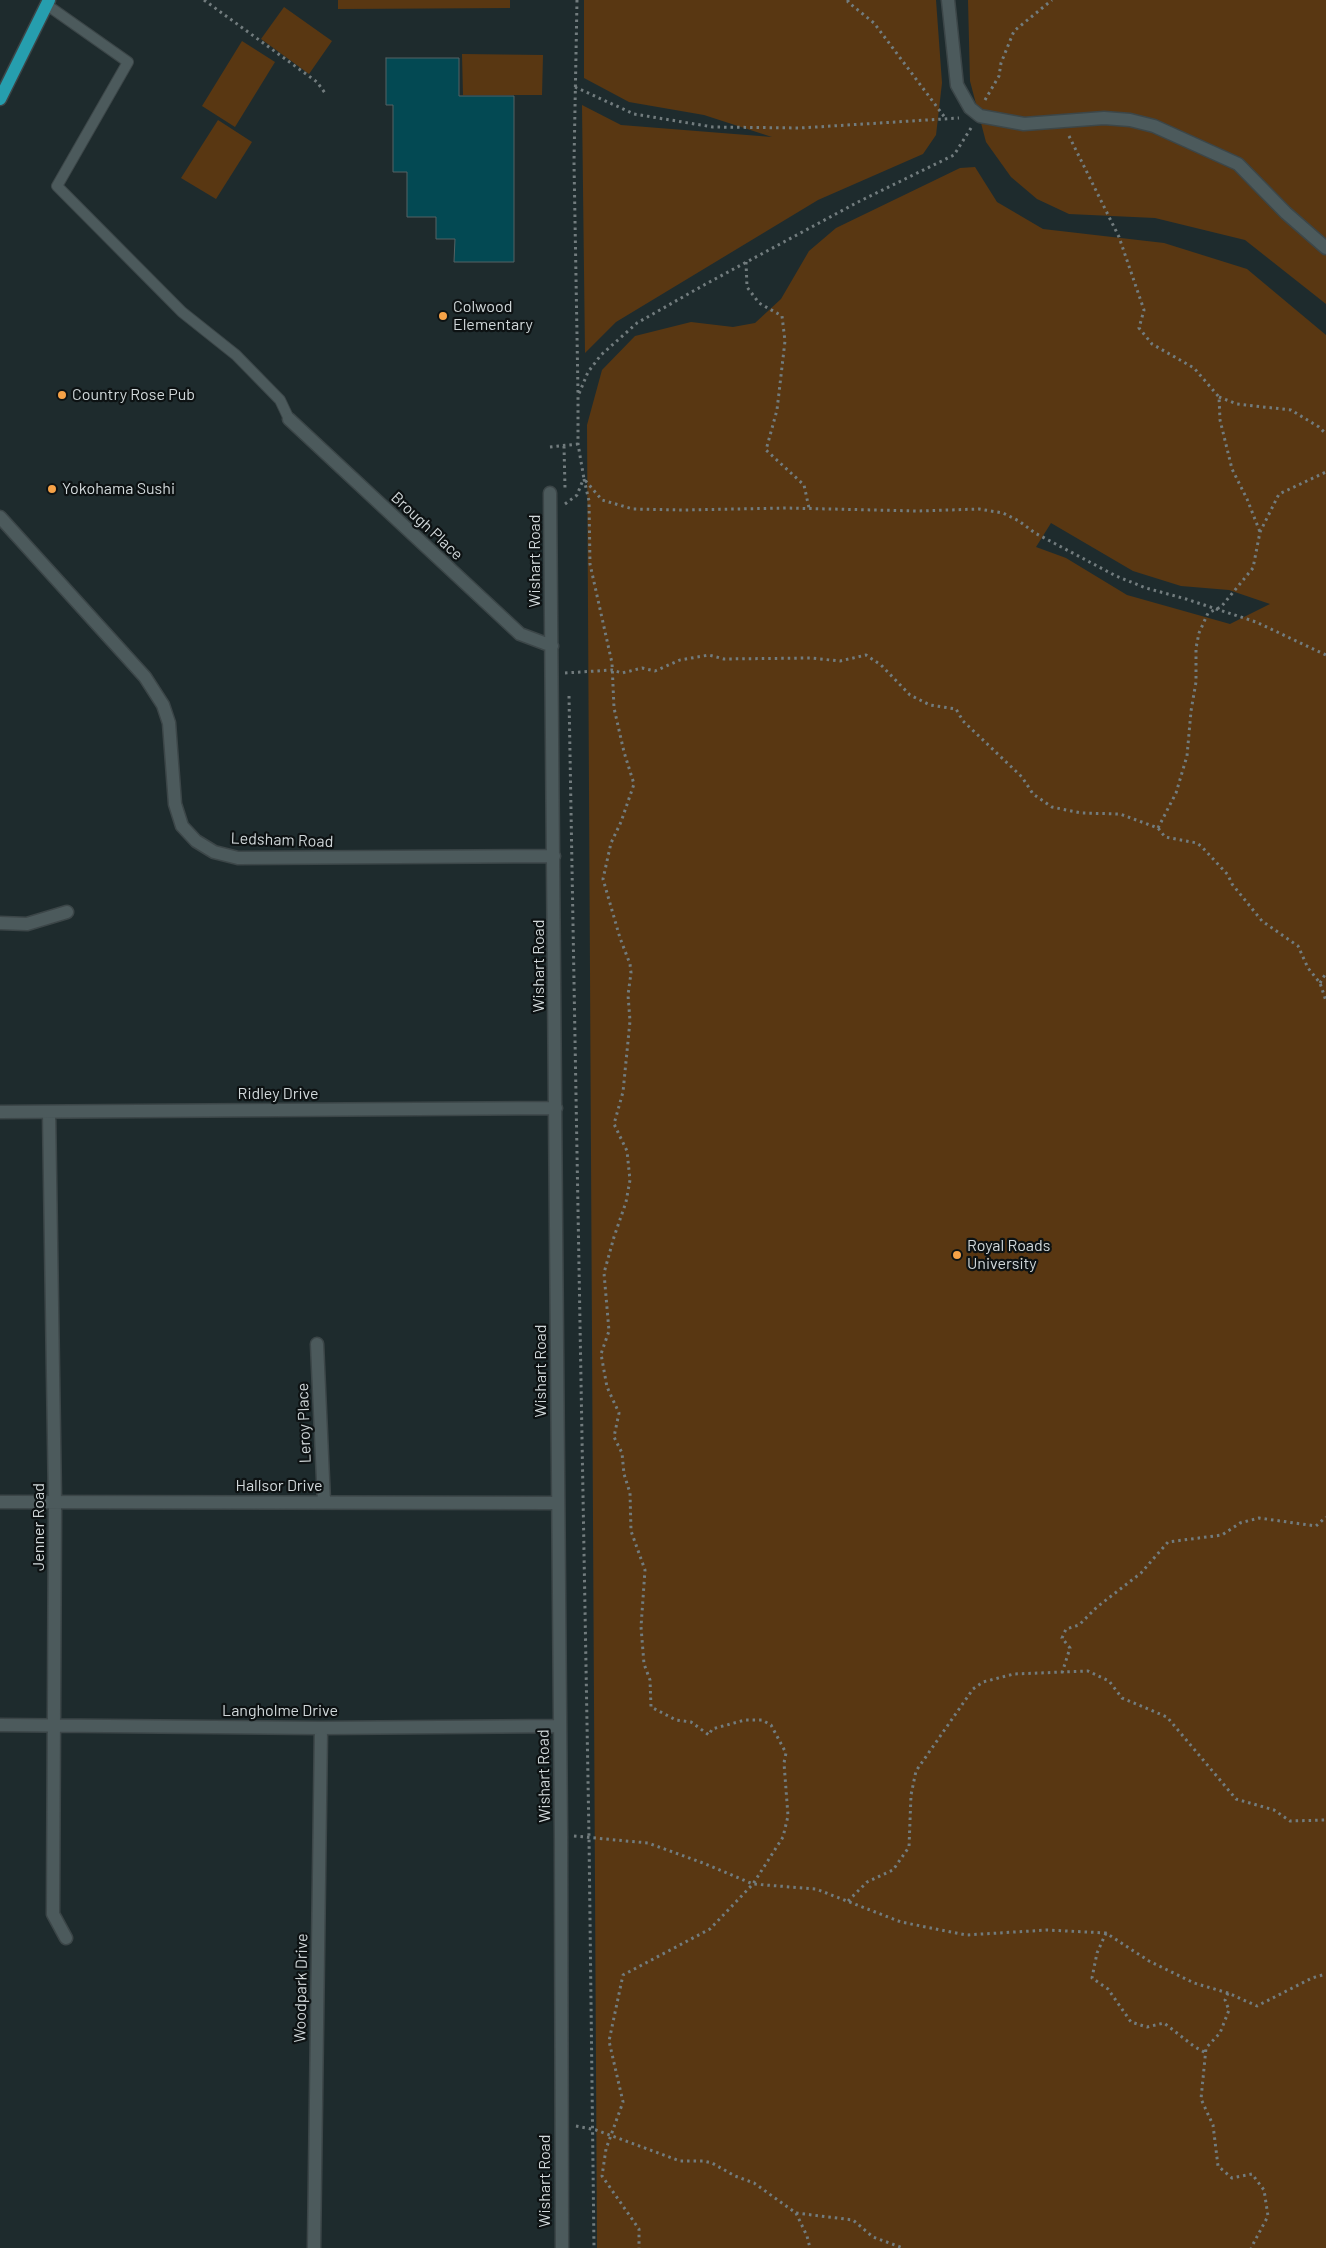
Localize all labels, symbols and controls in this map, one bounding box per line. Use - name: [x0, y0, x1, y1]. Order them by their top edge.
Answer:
- place label: Colwood Elementary: [453, 297, 533, 335]
- marker: Colwood Elementary: [437, 310, 449, 322]
- place label: Country Rose Pub: [72, 385, 195, 405]
- marker: Country Rose Pub: [56, 389, 68, 401]
- place label: Yokohama Sushi: [62, 479, 175, 499]
- marker: Yokohama Sushi: [46, 483, 58, 495]
- street label: Brough Place: [387, 488, 467, 564]
- street label: Wishart Road: [525, 514, 545, 608]
- street label: Ledsham Road: [230, 829, 334, 851]
- street label: Wishart Road: [529, 919, 549, 1013]
- street label: Ridley Drive: [238, 1084, 318, 1104]
- place label: Royal Roads University: [967, 1236, 1050, 1274]
- marker: Royal Roads University: [951, 1249, 963, 1261]
- street label: Wishart Road: [531, 1324, 551, 1418]
- street label: Leroy Place: [293, 1382, 315, 1464]
- street label: Hallsor Drive: [235, 1476, 323, 1496]
- street label: Jenner Road: [29, 1483, 49, 1571]
- street label: Langholme Drive: [222, 1701, 338, 1721]
- street label: Wishart Road: [534, 1729, 554, 1823]
- street label: Woodpark Drive: [290, 1933, 312, 2043]
- street label: Wishart Road: [535, 2134, 555, 2228]

